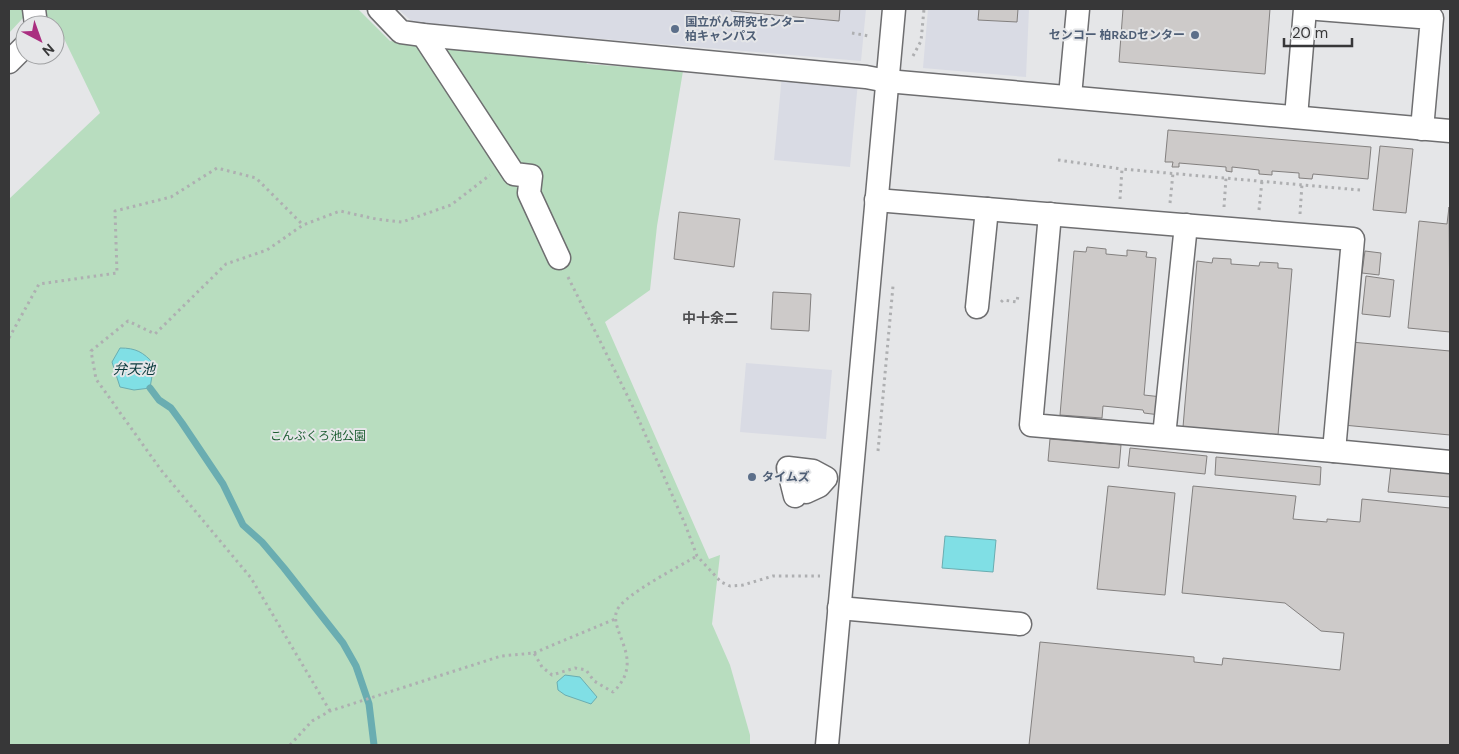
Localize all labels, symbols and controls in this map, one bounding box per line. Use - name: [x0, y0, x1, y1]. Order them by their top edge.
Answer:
- place label: 国立がん研究センター 柏キャンパス: [685, 14, 805, 44]
- north arrow: [15, 15, 65, 65]
- scale bar: [1284, 15, 1352, 47]
- marker: 国立がん研究センター 柏キャンパス: [669, 23, 681, 35]
- text: 20 m: [1292, 23, 1328, 43]
- place label: センコー 柏R&Dセンター: [1049, 27, 1185, 43]
- marker: センコー 柏R&Dセンター: [1189, 29, 1201, 41]
- text: N: [39, 40, 58, 60]
- district label: 中十余二: [682, 309, 738, 327]
- water label: 弁天池: [113, 360, 157, 378]
- park label: こんぶくろ池公園: [270, 428, 366, 444]
- place label: タイムズ: [762, 469, 810, 485]
- marker: タイムズ: [746, 471, 758, 483]

